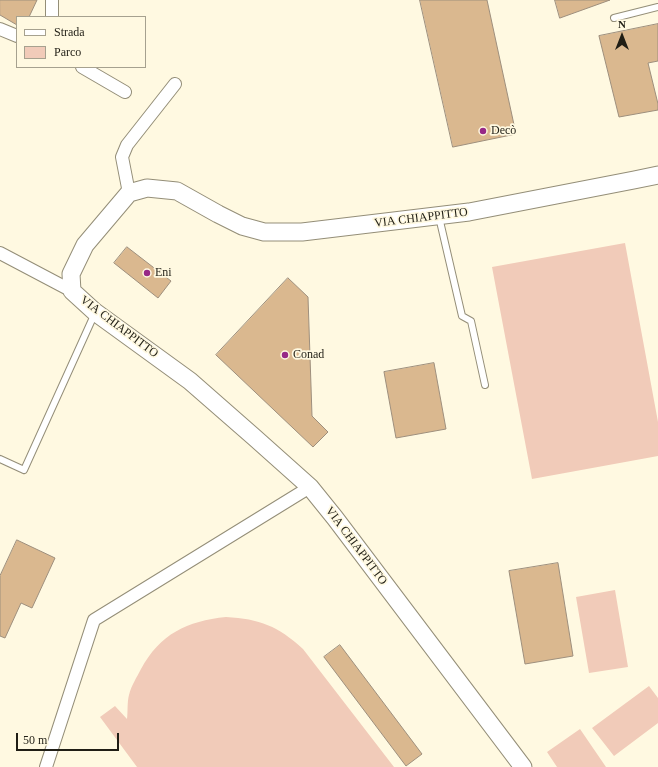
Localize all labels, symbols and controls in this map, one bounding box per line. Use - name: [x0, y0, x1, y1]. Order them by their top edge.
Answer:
- legend: [16, 16, 146, 68]
- north arrow: [602, 16, 642, 56]
- text: N: [618, 18, 626, 30]
- text: Strada: [54, 25, 85, 39]
- text: Parco: [54, 45, 81, 59]
- place label: Decò: [491, 124, 516, 138]
- marker: Decò: [478, 126, 488, 136]
- street label: VIA CHIAPPITTO: [373, 205, 469, 231]
- place label: Eni: [155, 266, 172, 280]
- marker: Eni: [142, 268, 152, 278]
- street label: VIA CHIAPPITTO: [77, 293, 161, 361]
- place label: Conad: [293, 348, 324, 362]
- marker: Conad: [280, 350, 290, 360]
- street label: VIA CHIAPPITTO: [322, 504, 390, 588]
- scale bar: [18, 725, 121, 751]
- text: 50 m: [23, 733, 47, 747]

